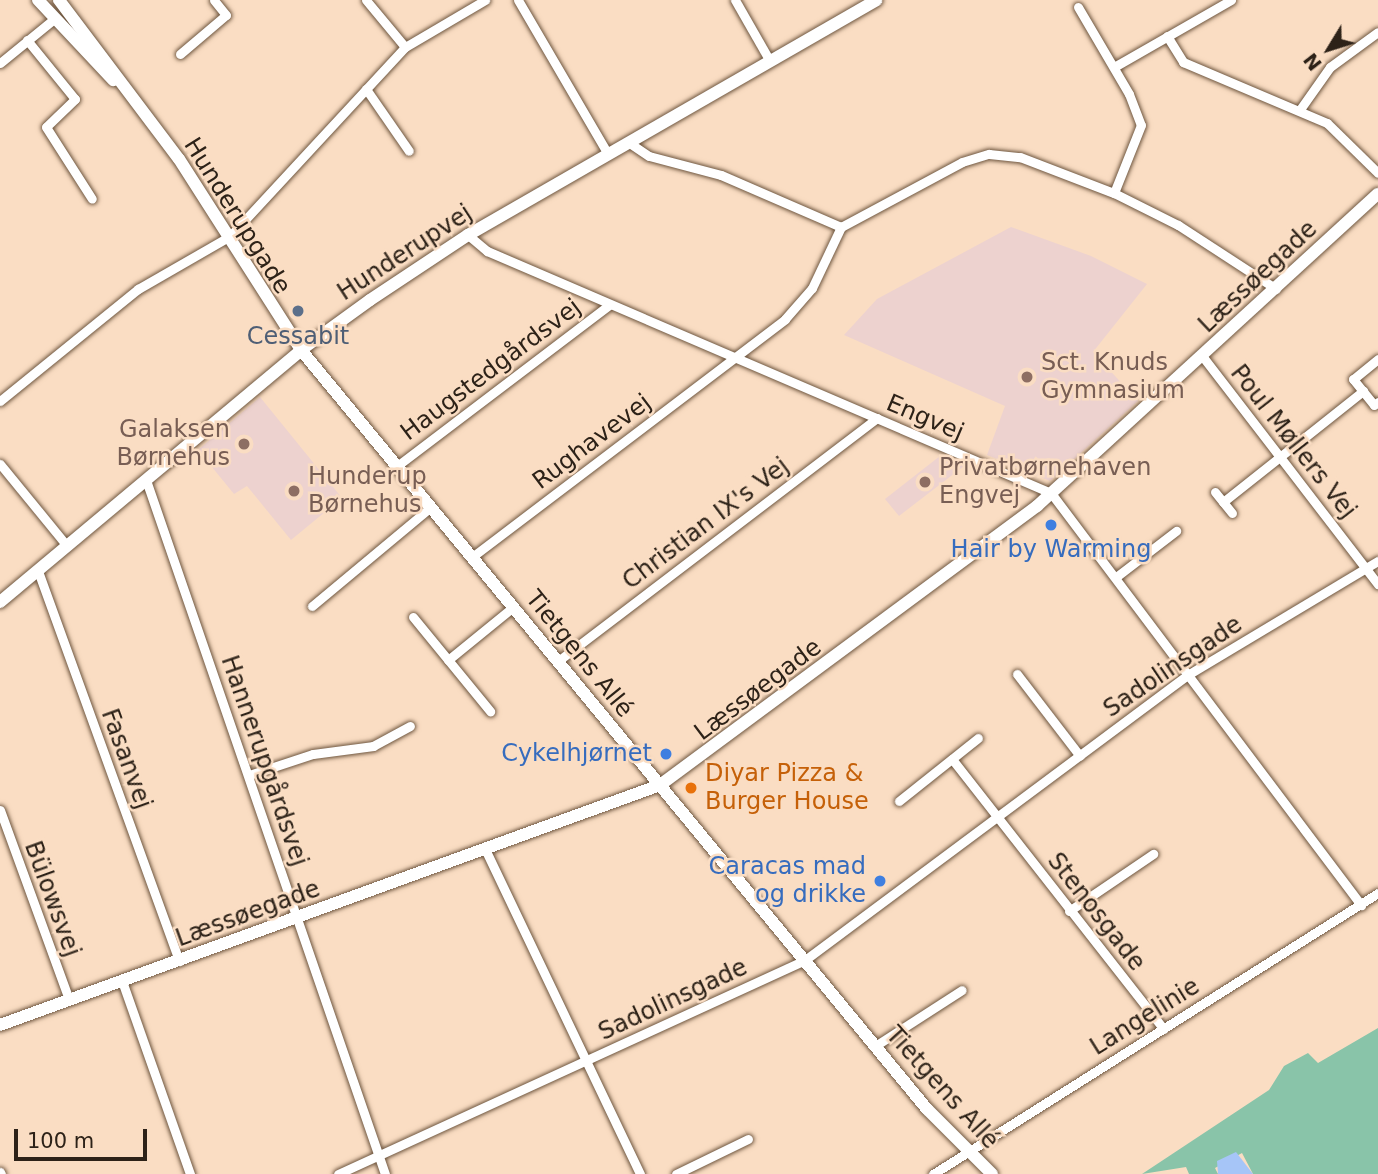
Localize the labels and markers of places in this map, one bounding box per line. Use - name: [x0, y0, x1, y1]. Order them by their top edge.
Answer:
- marker: Cessabit: [290, 303, 306, 319]
- place label: Cessabit: [247, 323, 349, 351]
- place label: Sct. Knuds Gymnasium: [1041, 349, 1185, 405]
- marker: Sct. Knuds Gymnasium: [1019, 369, 1035, 385]
- place label: Galaksen Børnehus: [117, 416, 230, 472]
- marker: Galaksen Børnehus: [236, 436, 252, 452]
- place label: Privatbørnehaven Engvej: [939, 454, 1151, 510]
- place label: Hunderup Børnehus: [308, 463, 427, 519]
- marker: Privatbørnehaven Engvej: [917, 474, 933, 490]
- marker: Hunderup Børnehus: [286, 483, 302, 499]
- marker: Hair by Warming: [1043, 517, 1059, 533]
- place label: Hair by Warming: [951, 536, 1151, 564]
- place label: Cykelhjørnet: [501, 740, 652, 768]
- marker: Cykelhjørnet: [658, 746, 674, 762]
- place label: Diyar Pizza & Burger House: [705, 760, 869, 816]
- marker: Diyar Pizza & Burger House: [683, 780, 699, 796]
- place label: Caracas mad og drikke: [709, 853, 866, 909]
- marker: Caracas mad og drikke: [872, 873, 888, 889]

